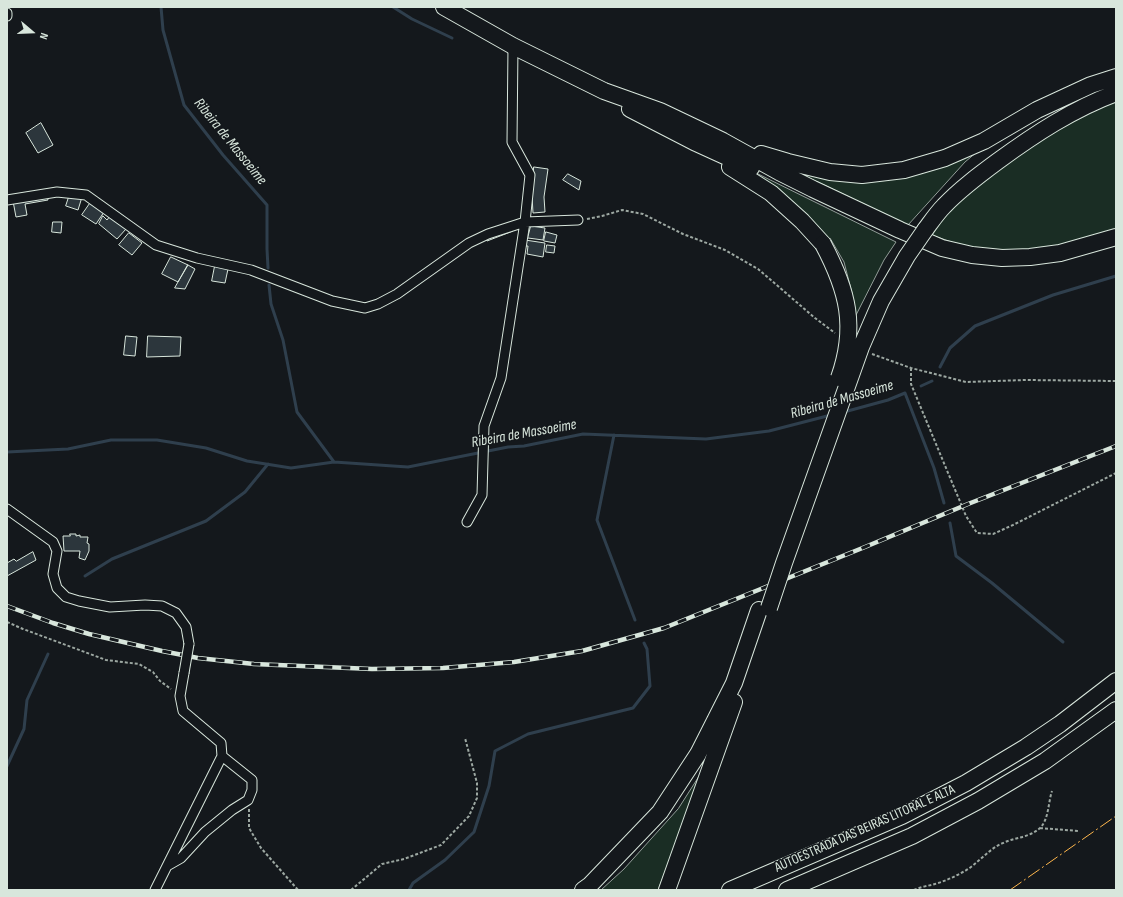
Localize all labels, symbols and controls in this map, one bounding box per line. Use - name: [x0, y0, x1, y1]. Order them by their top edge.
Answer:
- north arrow: [12, 12, 52, 52]
- text: N: [37, 31, 51, 41]
- water label: Ribeira de Massoeime: [190, 95, 270, 189]
- water label: Ribeira de Massoeime: [788, 377, 896, 423]
- water label: Ribeira de Massoeime: [470, 416, 578, 452]
- street label: AUTOESTRADA DAS BEIRAS LITORAL E ALTA: [772, 782, 958, 876]

